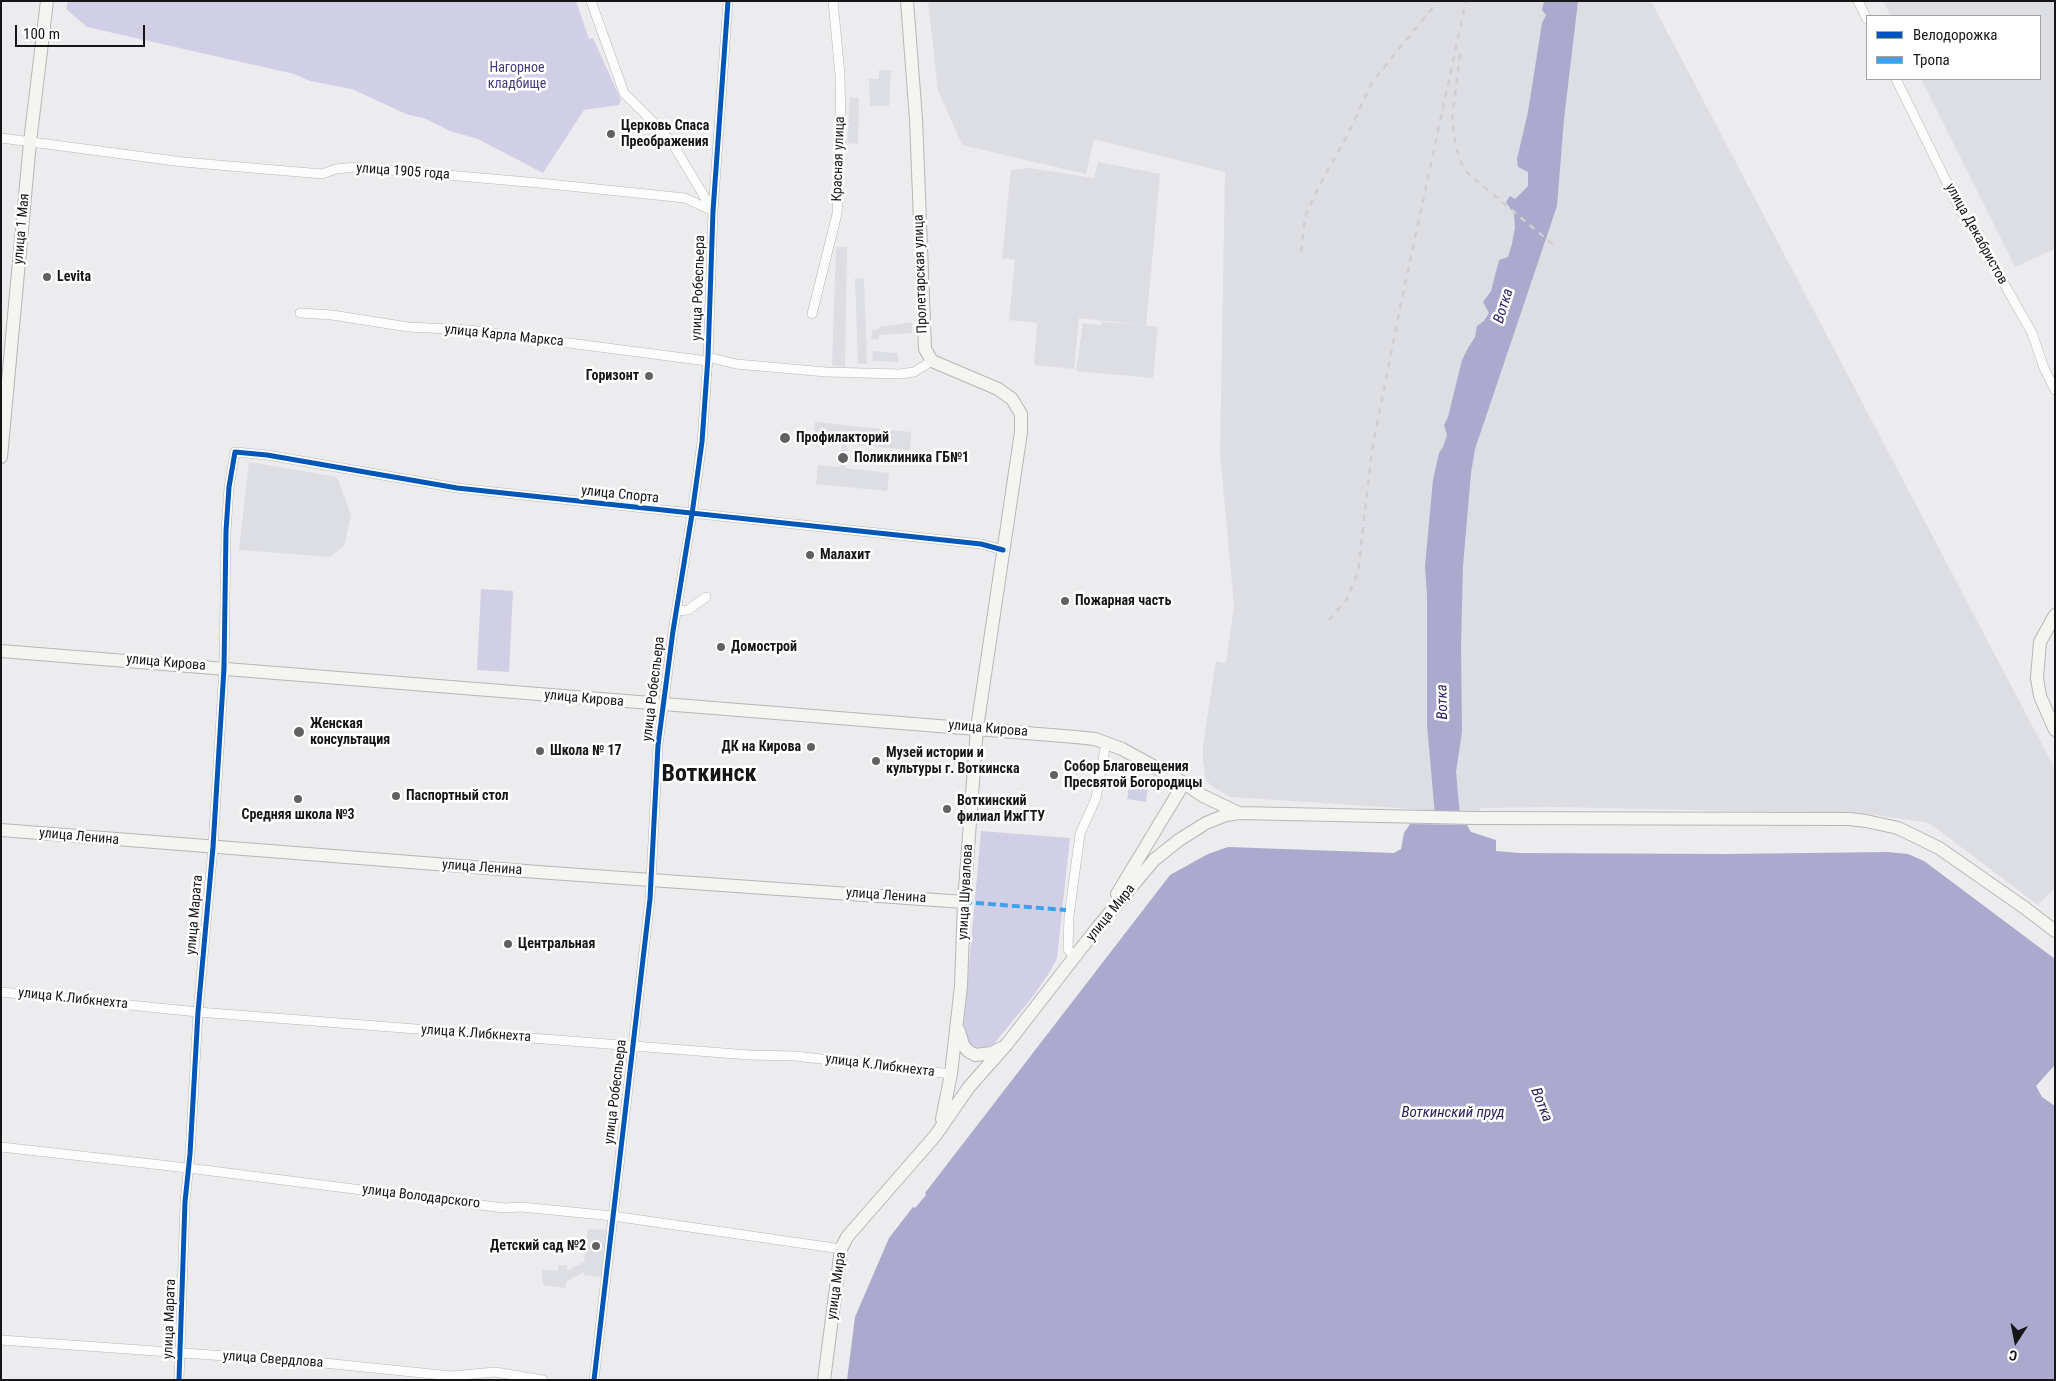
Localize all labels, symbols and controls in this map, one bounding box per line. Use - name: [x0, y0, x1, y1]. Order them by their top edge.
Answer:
- scale bar: [18, 15, 148, 47]
- legend: [1866, 15, 2041, 80]
- text: 100 m: [23, 25, 60, 43]
- text: Велодорожка: [1913, 26, 1998, 44]
- text: Тропа: [1913, 51, 1950, 69]
- park label: Нагорное кладбище: [488, 60, 546, 92]
- street label: Красная улица: [829, 116, 849, 202]
- place label: Церковь Спаса Преображения: [621, 118, 709, 150]
- marker: Церковь Спаса Преображения: [605, 128, 617, 140]
- street label: улица 1905 года: [356, 160, 450, 184]
- street label: улица Декабристов: [1941, 180, 2011, 288]
- street label: улица 1 Мая: [11, 193, 33, 265]
- street label: Пролетарская улица: [911, 214, 931, 334]
- street label: улица Робеспьера: [689, 235, 709, 341]
- place label: Levita: [57, 269, 91, 285]
- marker: Levita: [41, 271, 53, 283]
- water label: Вотка: [1490, 287, 1518, 325]
- street label: улица Карла Маркса: [444, 321, 564, 351]
- place label: Горизонт: [586, 368, 639, 384]
- marker: Горизонт: [643, 370, 655, 382]
- place label: Профилакторий: [796, 430, 889, 446]
- marker: Профилакторий: [778, 431, 792, 445]
- place label: Поликлиника ГБ№1: [854, 450, 969, 466]
- marker: Поликлиника ГБ№1: [836, 451, 850, 465]
- street label: улица Спорта: [580, 483, 660, 507]
- place label: Малахит: [820, 547, 870, 563]
- marker: Малахит: [804, 549, 816, 561]
- place label: Пожарная часть: [1075, 593, 1171, 609]
- marker: Пожарная часть: [1059, 595, 1071, 607]
- street label: улица Робеспьера: [639, 636, 669, 742]
- place label: Домострой: [731, 639, 797, 655]
- marker: Домострой: [715, 641, 727, 653]
- street label: улица Кирова: [126, 651, 206, 675]
- water label: Вотка: [1434, 684, 1452, 720]
- street label: улица Кирова: [544, 687, 624, 711]
- place label: Женская консультация: [310, 716, 390, 749]
- street label: улица Кирова: [948, 717, 1028, 741]
- marker: Женская консультация: [292, 725, 306, 739]
- place label: ДК на Кирова: [722, 739, 801, 755]
- marker: ДК на Кирова: [805, 741, 817, 753]
- place label: Школа № 17: [550, 743, 622, 759]
- marker: Школа № 17: [534, 745, 546, 757]
- place label: Музей истории и культуры г. Воткинска: [886, 745, 1020, 778]
- marker: Музей истории и культуры г. Воткинска: [870, 755, 882, 767]
- place label: Собор Благовещения Пресвятой Богородицы: [1064, 759, 1203, 792]
- district label: Воткинск: [661, 761, 757, 789]
- marker: Собор Благовещения Пресвятой Богородицы: [1048, 769, 1060, 781]
- place label: Паспортный стол: [406, 788, 509, 804]
- marker: Паспортный стол: [390, 790, 402, 802]
- marker: Средняя школа №3: [292, 793, 304, 805]
- place label: Воткинский филиал ИжГТУ: [957, 793, 1045, 826]
- marker: Воткинский филиал ИжГТУ: [941, 803, 953, 815]
- place label: Средняя школа №3: [241, 807, 355, 823]
- street label: улица Ленина: [38, 825, 120, 849]
- street label: улица Шувалова: [955, 844, 977, 940]
- street label: улица Ленина: [441, 857, 523, 879]
- street label: улица Марата: [183, 874, 207, 956]
- street label: улица Мира: [1083, 881, 1139, 945]
- street label: улица Ленина: [845, 885, 927, 907]
- place label: Центральная: [518, 936, 595, 952]
- marker: Центральная: [502, 938, 514, 950]
- street label: улица К.Либкнехта: [17, 985, 129, 1013]
- street label: улица К.Либкнехта: [420, 1022, 532, 1046]
- street label: улица Робеспьера: [601, 1039, 631, 1145]
- street label: улица К.Либкнехта: [824, 1051, 936, 1081]
- water label: Вотка: [1526, 1085, 1556, 1125]
- water label: Воткинский пруд: [1402, 1104, 1504, 1122]
- street label: улица Володарского: [361, 1181, 481, 1213]
- place label: Детский сад №2: [490, 1238, 586, 1254]
- marker: Детский сад №2: [590, 1240, 602, 1252]
- street label: улица Мира: [824, 1251, 850, 1321]
- street label: улица Марата: [160, 1279, 180, 1359]
- north arrow: [1991, 1316, 2041, 1366]
- text: С: [2008, 1347, 2019, 1364]
- street label: улица Свердлова: [222, 1348, 324, 1372]

